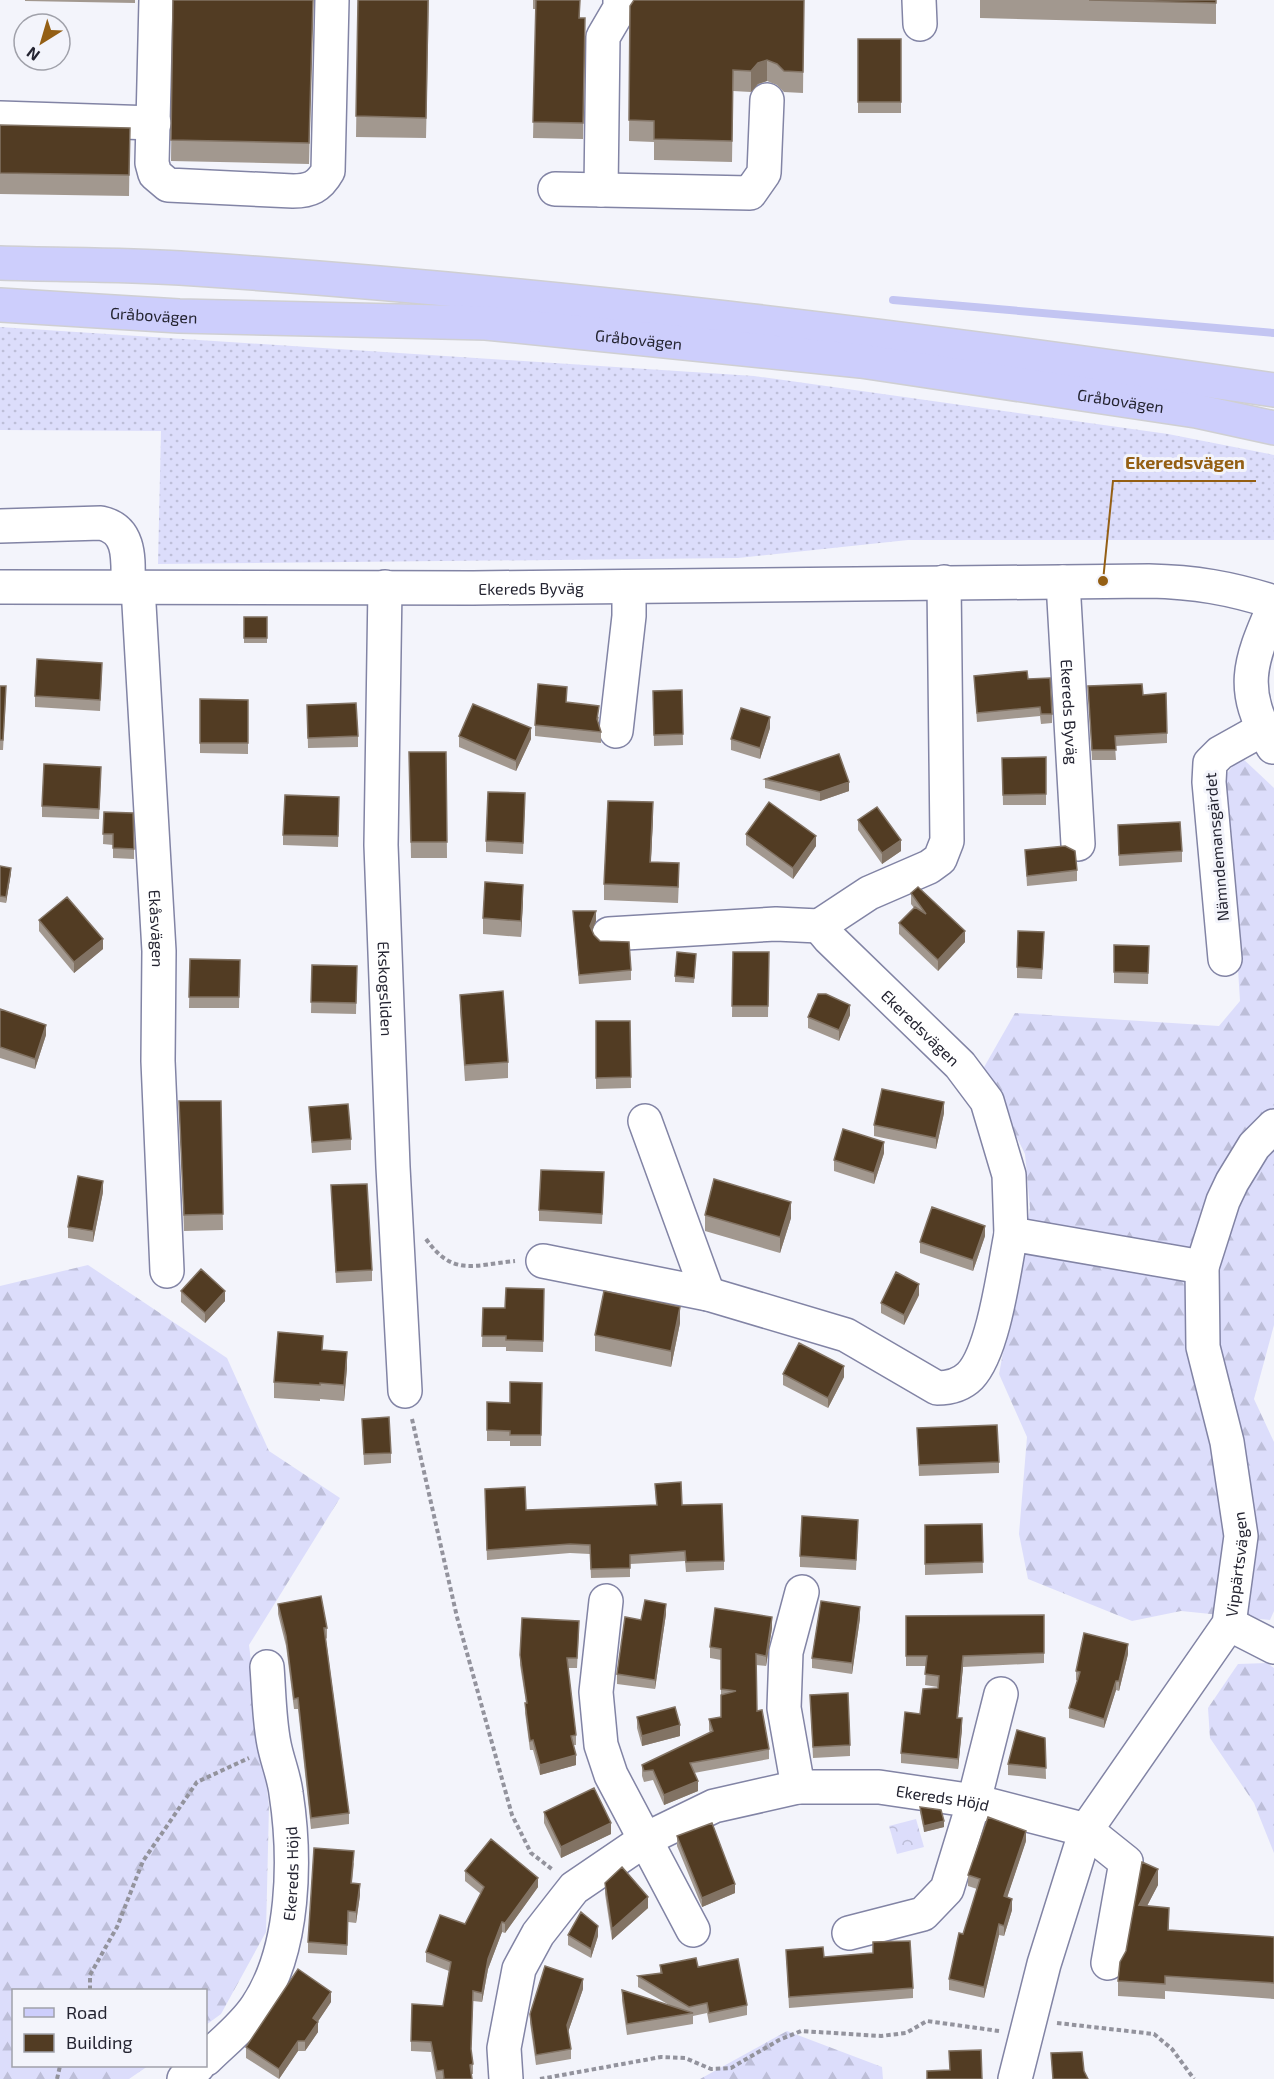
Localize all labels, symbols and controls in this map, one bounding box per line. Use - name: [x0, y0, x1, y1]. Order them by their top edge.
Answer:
- north arrow: [12, 12, 72, 72]
- text: N: [22, 43, 43, 65]
- street label: Gråbovägen: [110, 302, 198, 326]
- street label: Gråbovägen: [594, 325, 683, 352]
- street label: Gråbovägen: [1076, 384, 1165, 416]
- callout: Ekeredsvägen: [1113, 445, 1256, 481]
- text: Ekeredsvägen: [1125, 451, 1245, 473]
- street label: Ekereds Byväg: [478, 577, 584, 597]
- street label: Ekereds Byväg: [1058, 658, 1083, 765]
- street label: Nämndemansgärdet: [1200, 772, 1232, 922]
- street label: Ekåsvägen: [146, 889, 169, 967]
- street label: Ekskogsliden: [375, 941, 398, 1037]
- street label: Ekeredsvägen: [878, 985, 964, 1069]
- street label: Vippärtsvägen: [1221, 1511, 1251, 1618]
- street label: Ekereds Höjd: [895, 1780, 991, 1814]
- street label: Ekereds Höjd: [278, 1826, 301, 1922]
- legend: [12, 1989, 207, 2067]
- text: Road: [66, 2001, 107, 2023]
- text: Building: [66, 2031, 133, 2053]

